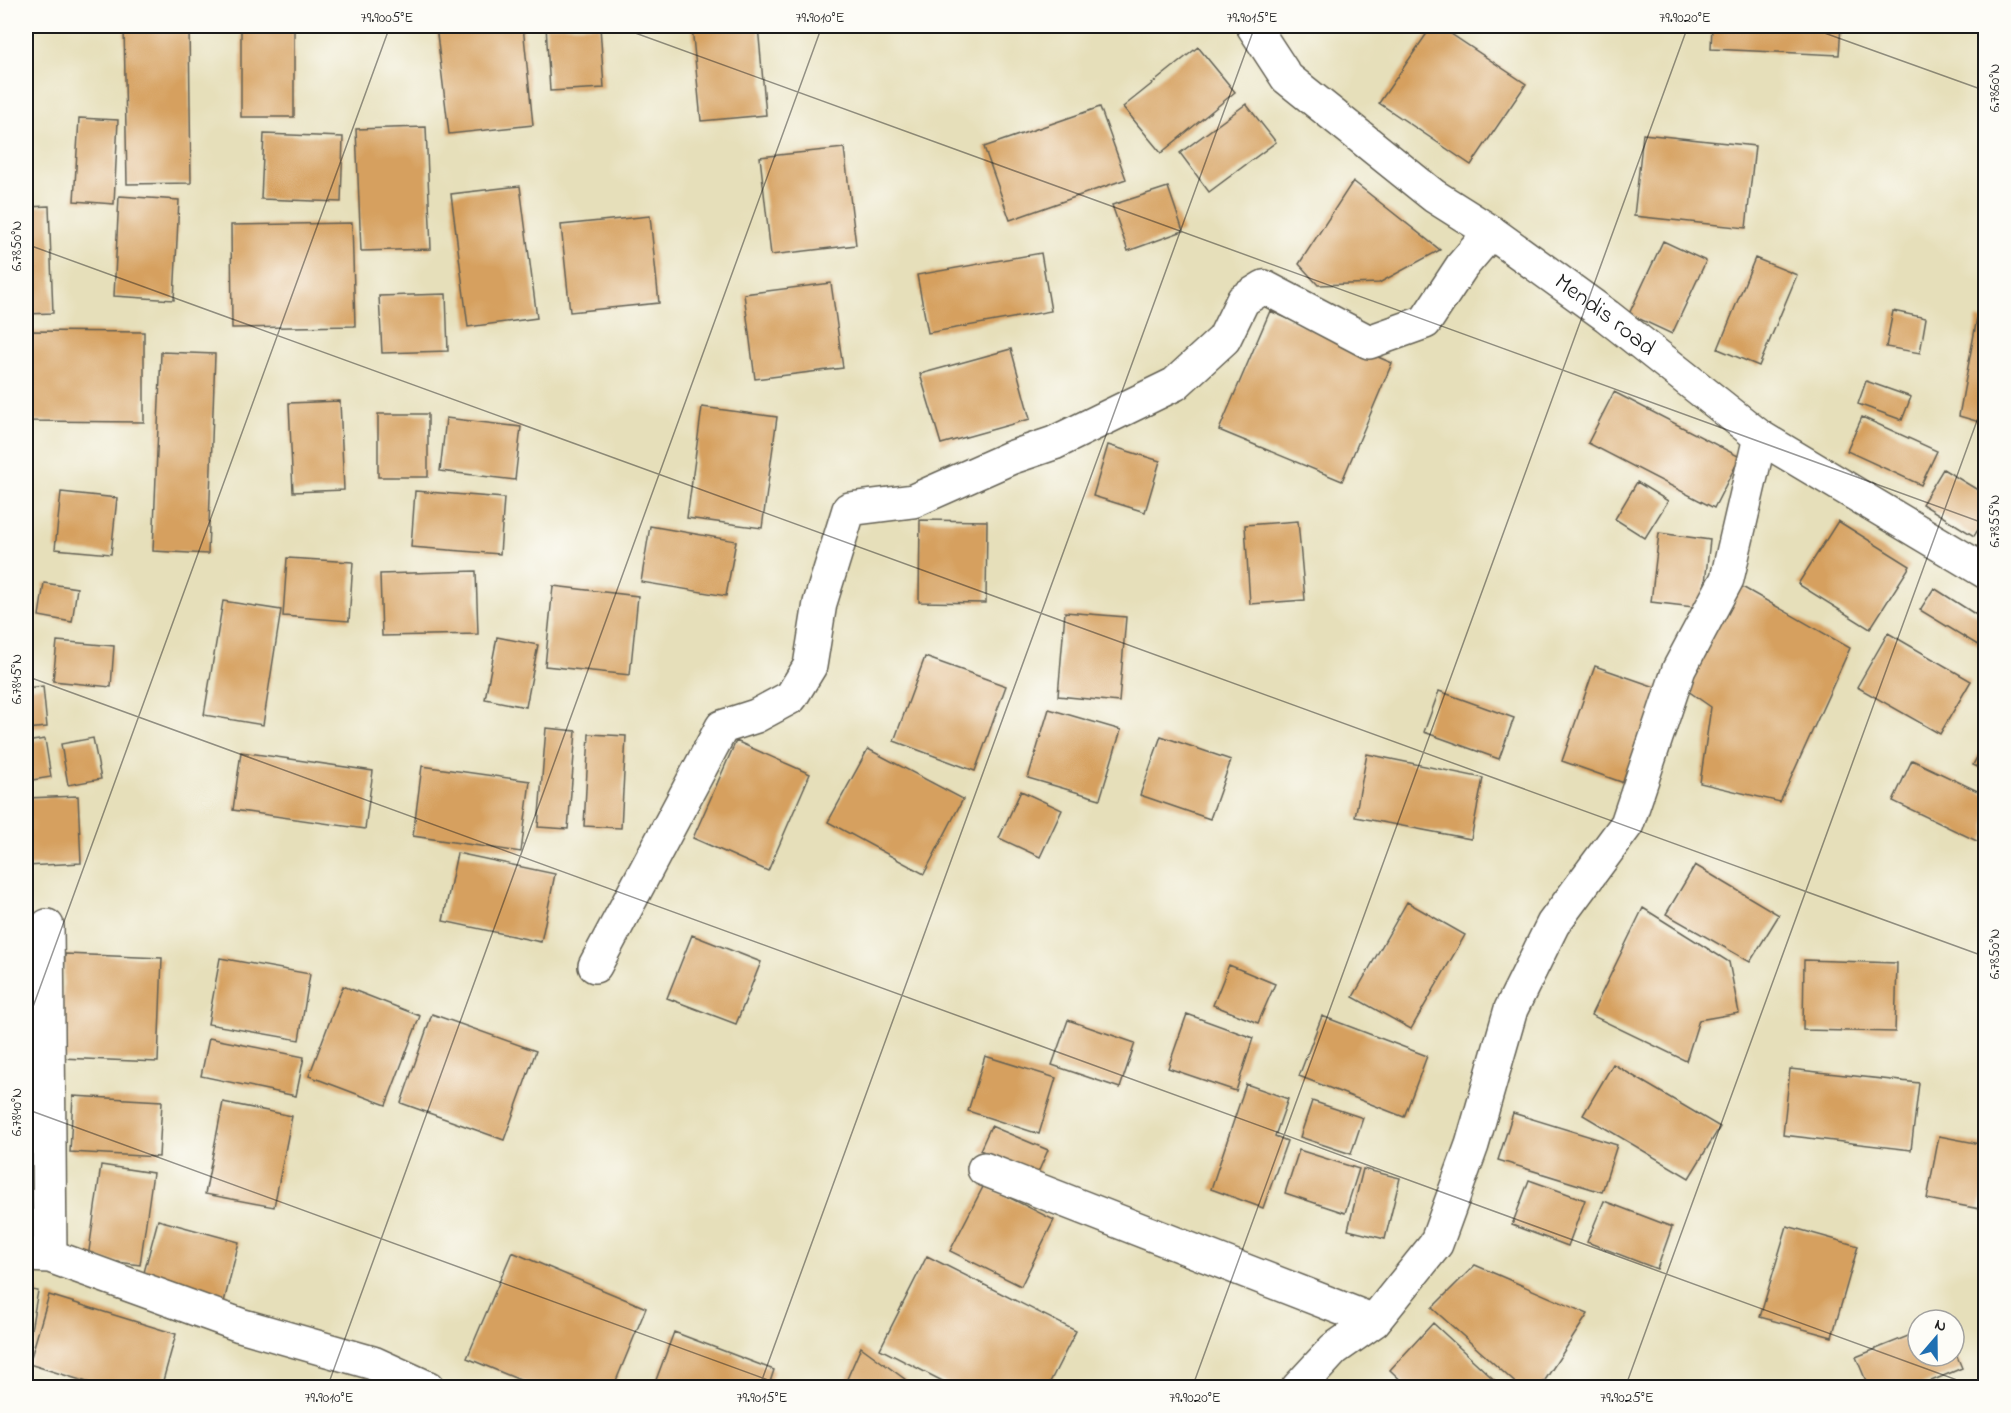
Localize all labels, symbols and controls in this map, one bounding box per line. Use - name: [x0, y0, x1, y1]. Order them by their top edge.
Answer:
- text: 79.9005°E: [361, 7, 413, 29]
- text: 79.9010°E: [795, 7, 845, 29]
- text: 79.9015°E: [1226, 7, 1278, 29]
- text: 79.9020°E: [1659, 7, 1711, 29]
- text: 6.7860°N: [1984, 64, 2006, 112]
- text: 6.7850°N: [6, 221, 28, 271]
- street label: Mendis road: [1546, 265, 1663, 366]
- text: 6.7855°N: [1984, 495, 2006, 547]
- text: 6.7845°N: [6, 654, 28, 704]
- text: 6.7850°N: [1984, 929, 2006, 979]
- text: 6.7840°N: [6, 1088, 28, 1136]
- north arrow: [1906, 1308, 1966, 1368]
- text: N: [1931, 1313, 1950, 1339]
- text: 79.9010°E: [304, 1387, 354, 1409]
- text: 79.9015°E: [736, 1387, 788, 1409]
- text: 79.9020°E: [1169, 1387, 1221, 1409]
- text: 79.9025°E: [1600, 1387, 1654, 1409]

